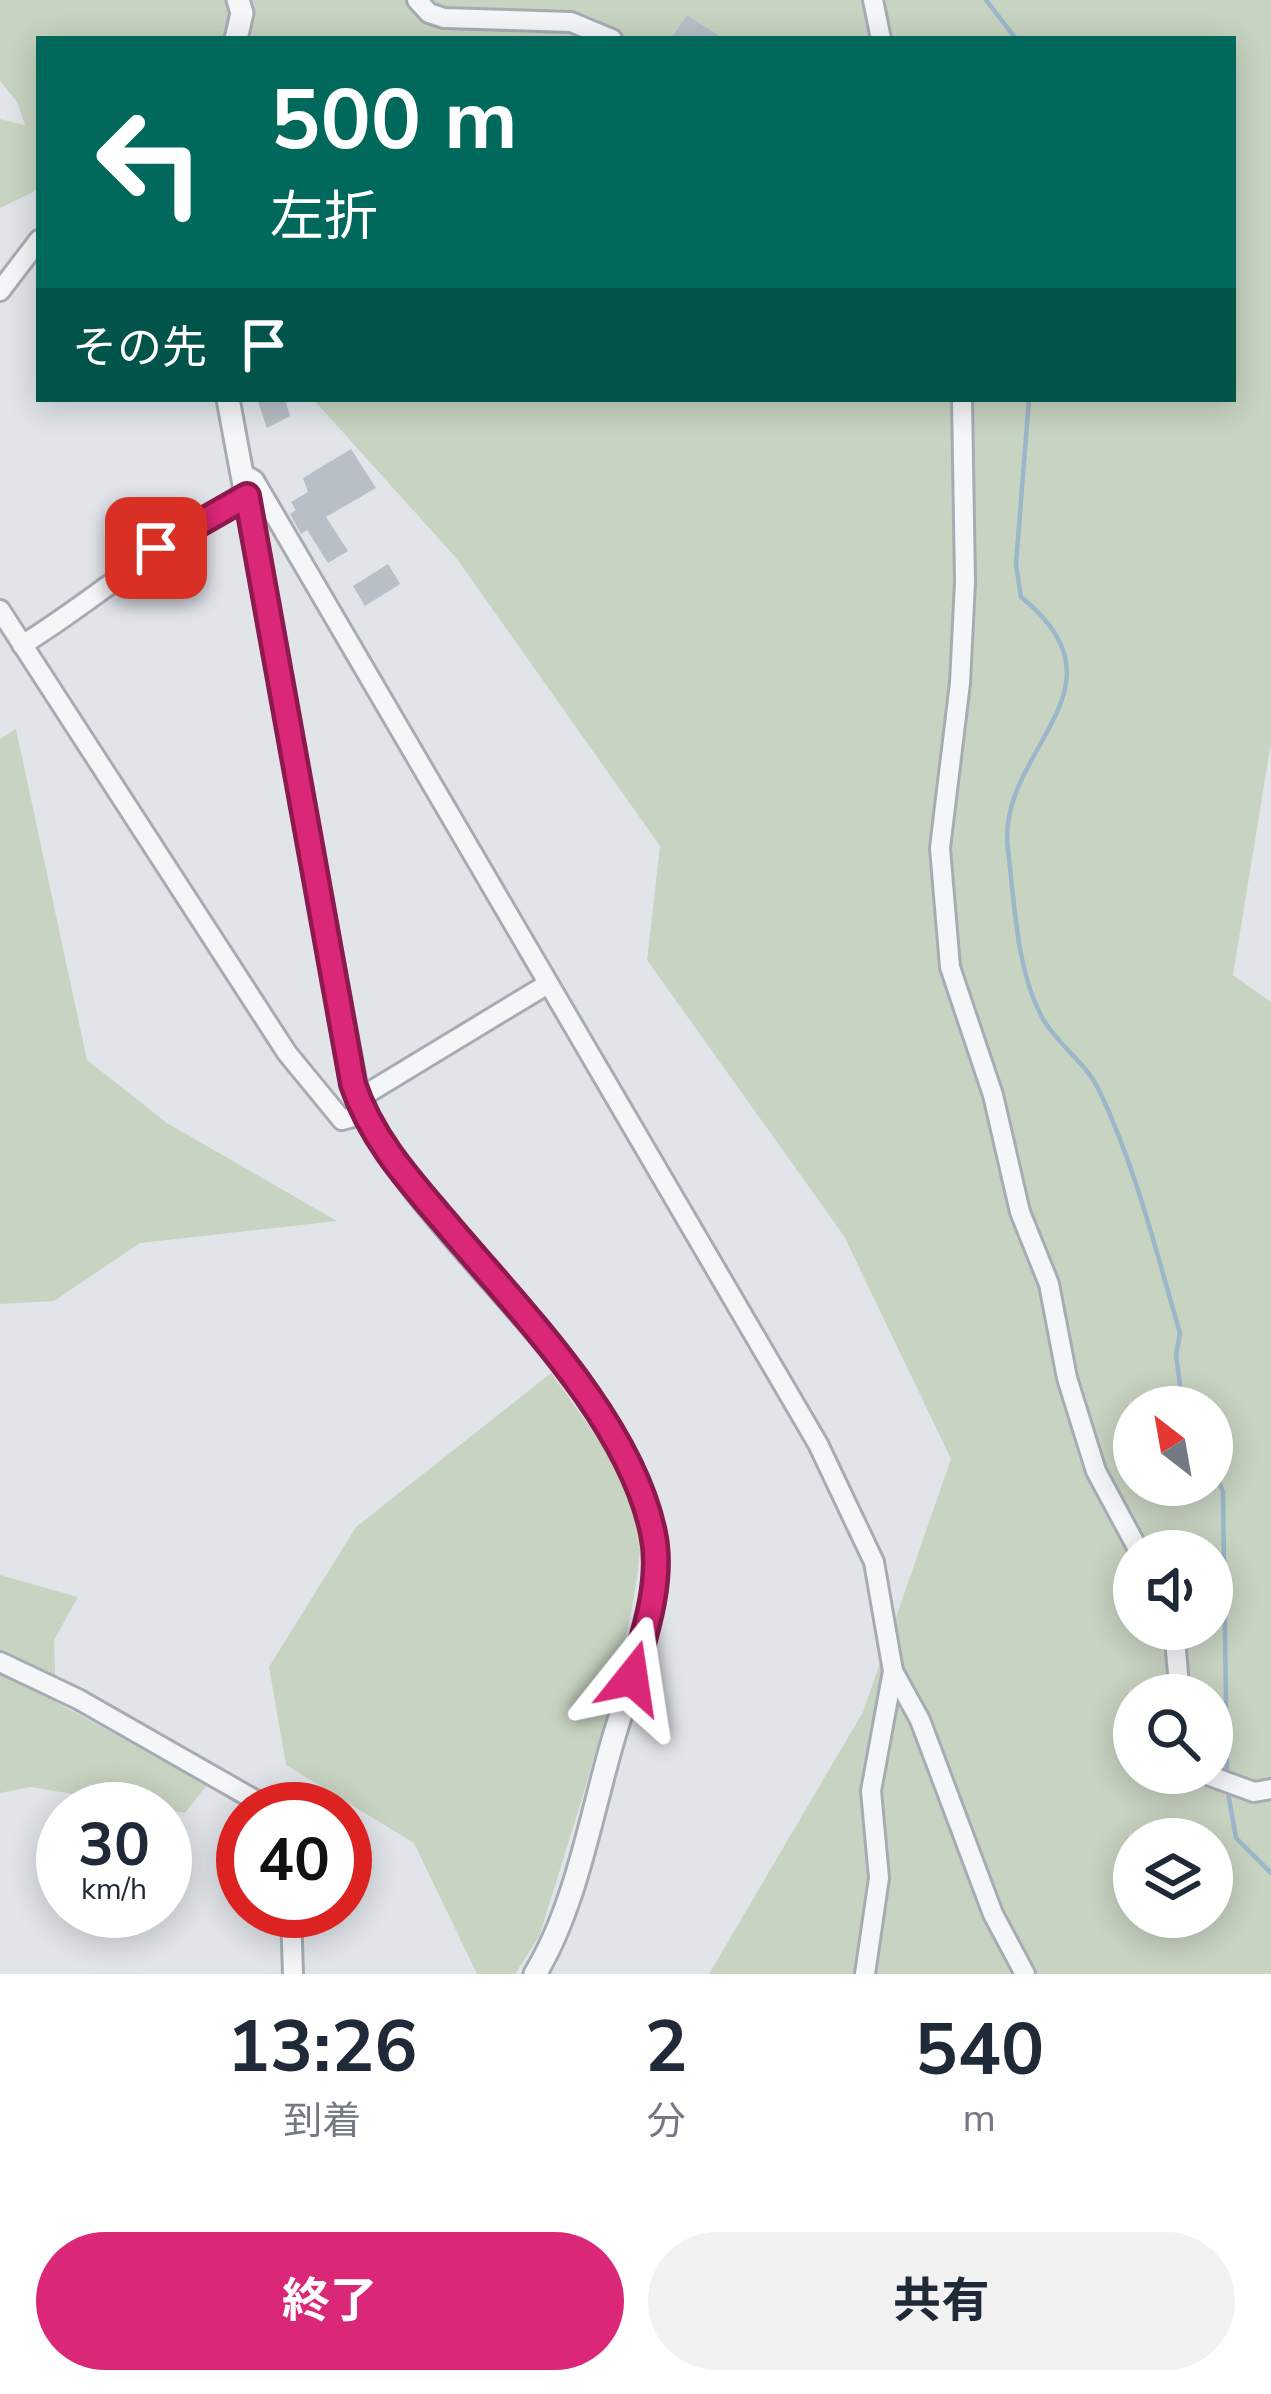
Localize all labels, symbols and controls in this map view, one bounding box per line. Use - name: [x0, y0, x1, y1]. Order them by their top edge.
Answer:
- text: 500 m: [270, 63, 518, 178]
- icon: left: [72, 84, 228, 240]
- text: 左折: [270, 180, 378, 254]
- icon: arrive: [231, 312, 297, 378]
- text: その先: [72, 318, 207, 379]
- pin: [105, 497, 207, 599]
- icon: arrive: [123, 515, 189, 581]
- north arrow: [1113, 1386, 1233, 1506]
- map controls: [1113, 1386, 1233, 1938]
- button: sound: [1113, 1530, 1233, 1650]
- position arrow: [569, 1615, 695, 1741]
- button: search: [1113, 1674, 1233, 1794]
- speed limit sign: 40: [216, 1782, 372, 1938]
- text: 30: [78, 1804, 150, 1886]
- button: layers: [1113, 1818, 1233, 1938]
- text: km/h: [81, 1869, 147, 1910]
- text: 13:26: [227, 1998, 418, 2096]
- text: 2: [644, 1998, 688, 2096]
- text: 540: [914, 2001, 1044, 2099]
- text: m: [963, 2092, 996, 2145]
- text: 到着: [283, 2095, 361, 2148]
- text: 分: [647, 2095, 686, 2148]
- button: 終了: [36, 2232, 624, 2370]
- button: 共有: [648, 2232, 1235, 2370]

